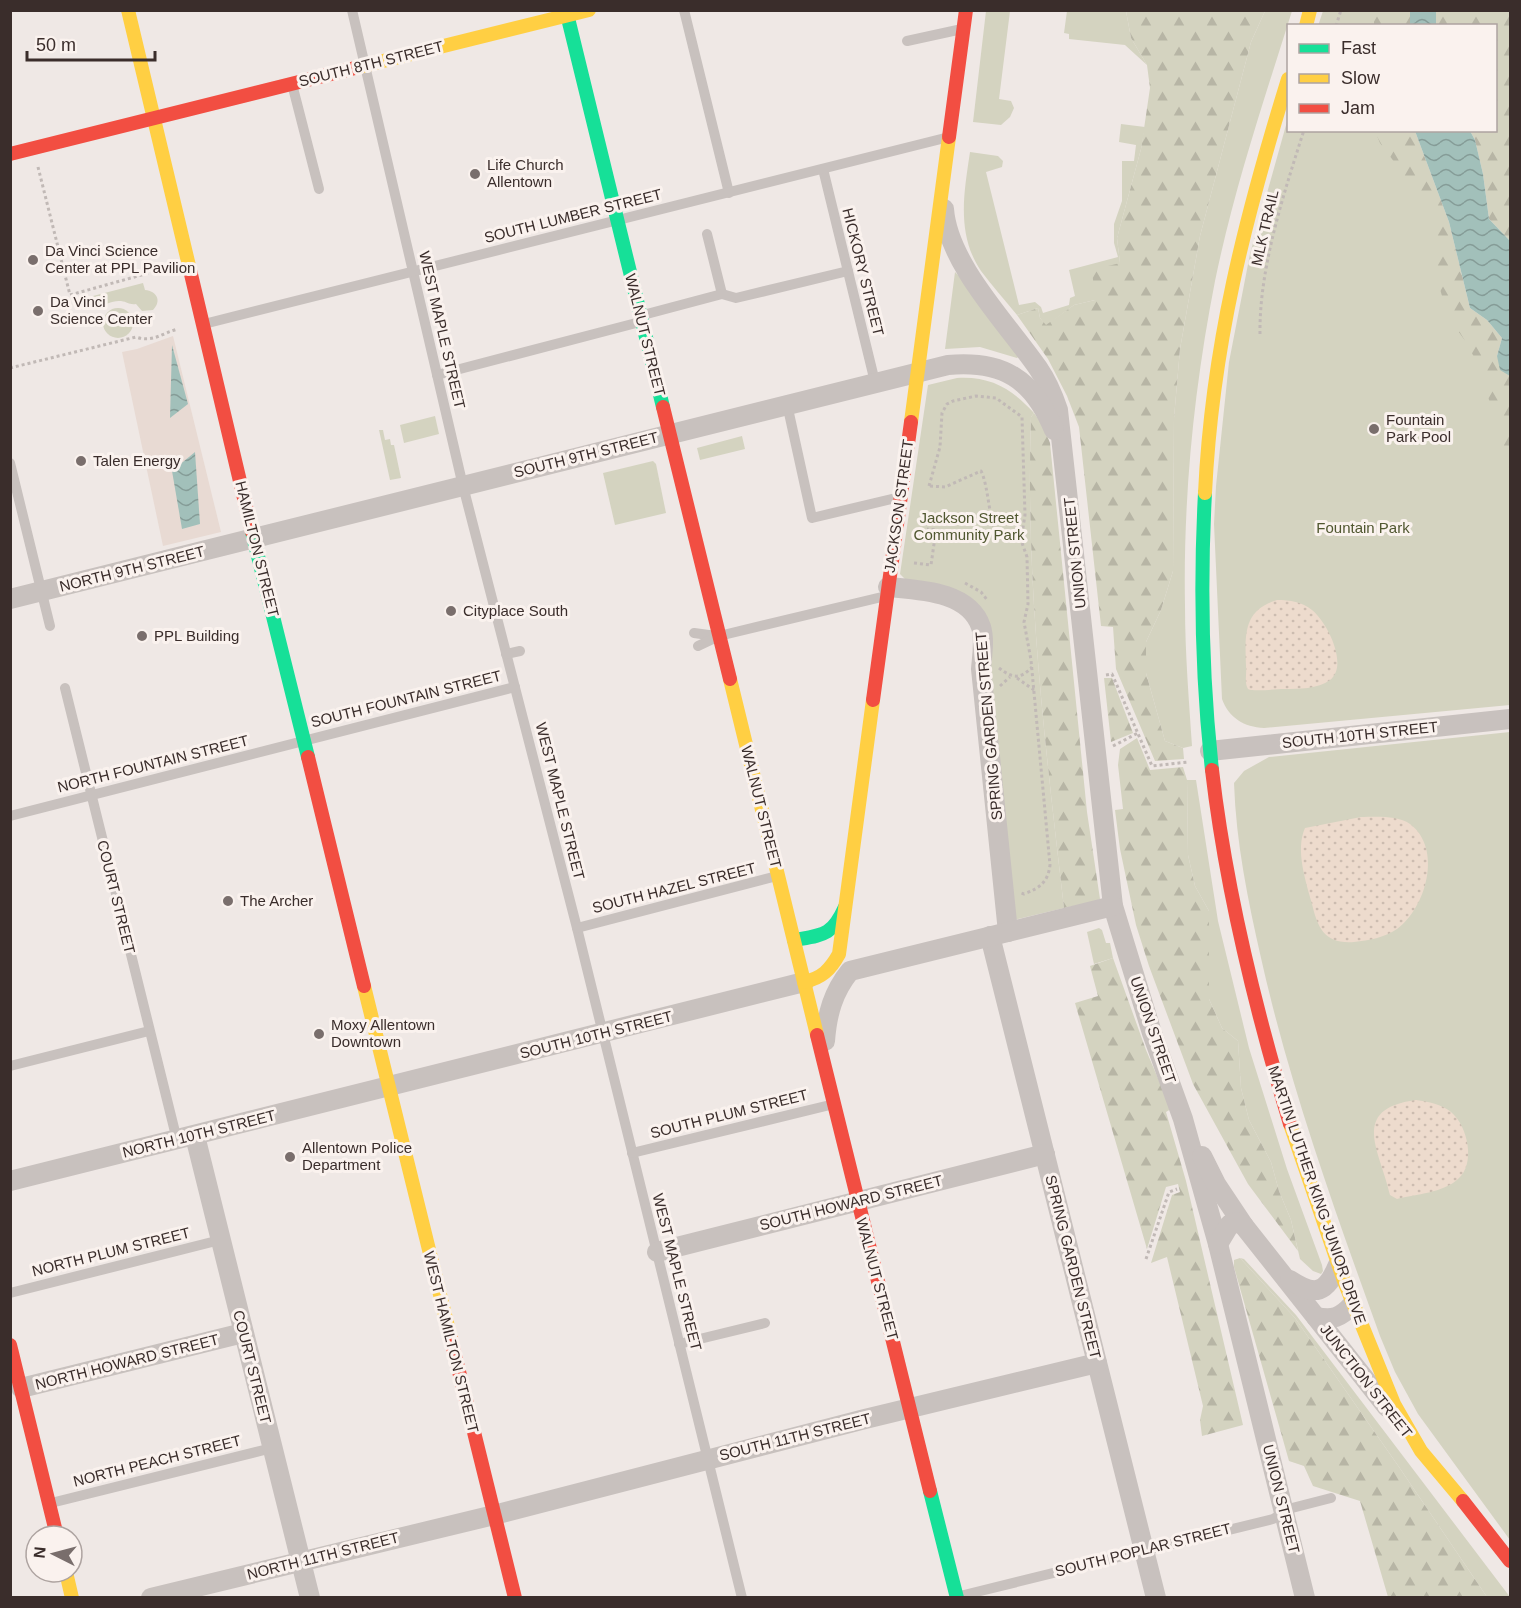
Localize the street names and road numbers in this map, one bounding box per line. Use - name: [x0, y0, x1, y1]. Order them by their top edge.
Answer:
- street label: SOUTH 8TH STREET: [297, 37, 445, 90]
- street label: SOUTH LUMBER STREET: [482, 185, 663, 246]
- street label: MLK TRAIL: [1248, 188, 1281, 267]
- street label: HICKORY STREET: [839, 206, 888, 338]
- street label: WEST MAPLE STREET: [416, 249, 469, 410]
- street label: WALNUT STREET: [622, 272, 669, 398]
- street label: SOUTH 9TH STREET: [512, 428, 660, 481]
- street label: JACKSON STREET: [881, 438, 916, 574]
- street label: HAMILTON STREET: [232, 479, 283, 619]
- street label: UNION STREET: [1060, 497, 1089, 609]
- street label: NORTH 9TH STREET: [58, 542, 206, 595]
- street label: SPRING GARDEN STREET: [972, 631, 1005, 821]
- street label: SOUTH FOUNTAIN STREET: [309, 667, 503, 730]
- street label: SOUTH 10TH STREET: [1281, 718, 1439, 751]
- street label: WEST MAPLE STREET: [533, 721, 588, 881]
- street label: NORTH FOUNTAIN STREET: [56, 732, 250, 795]
- street label: WALNUT STREET: [738, 744, 785, 870]
- street label: COURT STREET: [94, 838, 139, 955]
- street label: SOUTH HAZEL STREET: [590, 859, 757, 916]
- street label: UNION STREET: [1127, 974, 1180, 1085]
- street label: SOUTH 10TH STREET: [518, 1007, 674, 1062]
- street label: MARTIN LUTHER KING JUNIOR DRIVE: [1265, 1063, 1370, 1326]
- street label: SOUTH PLUM STREET: [648, 1086, 809, 1141]
- street label: NORTH 10TH STREET: [121, 1106, 277, 1161]
- street label: SOUTH HOWARD STREET: [758, 1172, 944, 1233]
- street label: SPRING GARDEN STREET: [1042, 1173, 1105, 1361]
- street label: WEST MAPLE STREET: [650, 1192, 705, 1352]
- street label: WALNUT STREET: [853, 1216, 902, 1342]
- street label: NORTH PLUM STREET: [30, 1224, 192, 1279]
- street label: WEST HAMILTON STREET: [421, 1249, 482, 1435]
- street label: COURT STREET: [230, 1308, 275, 1425]
- street label: JUNCTION STREET: [1317, 1321, 1416, 1441]
- street label: NORTH HOWARD STREET: [33, 1330, 220, 1393]
- street label: SOUTH 11TH STREET: [717, 1409, 872, 1464]
- street label: NORTH PEACH STREET: [71, 1431, 243, 1490]
- street label: UNION STREET: [1260, 1443, 1303, 1555]
- street label: SOUTH POPLAR STREET: [1053, 1519, 1233, 1580]
- street label: NORTH 11TH STREET: [245, 1528, 401, 1583]

